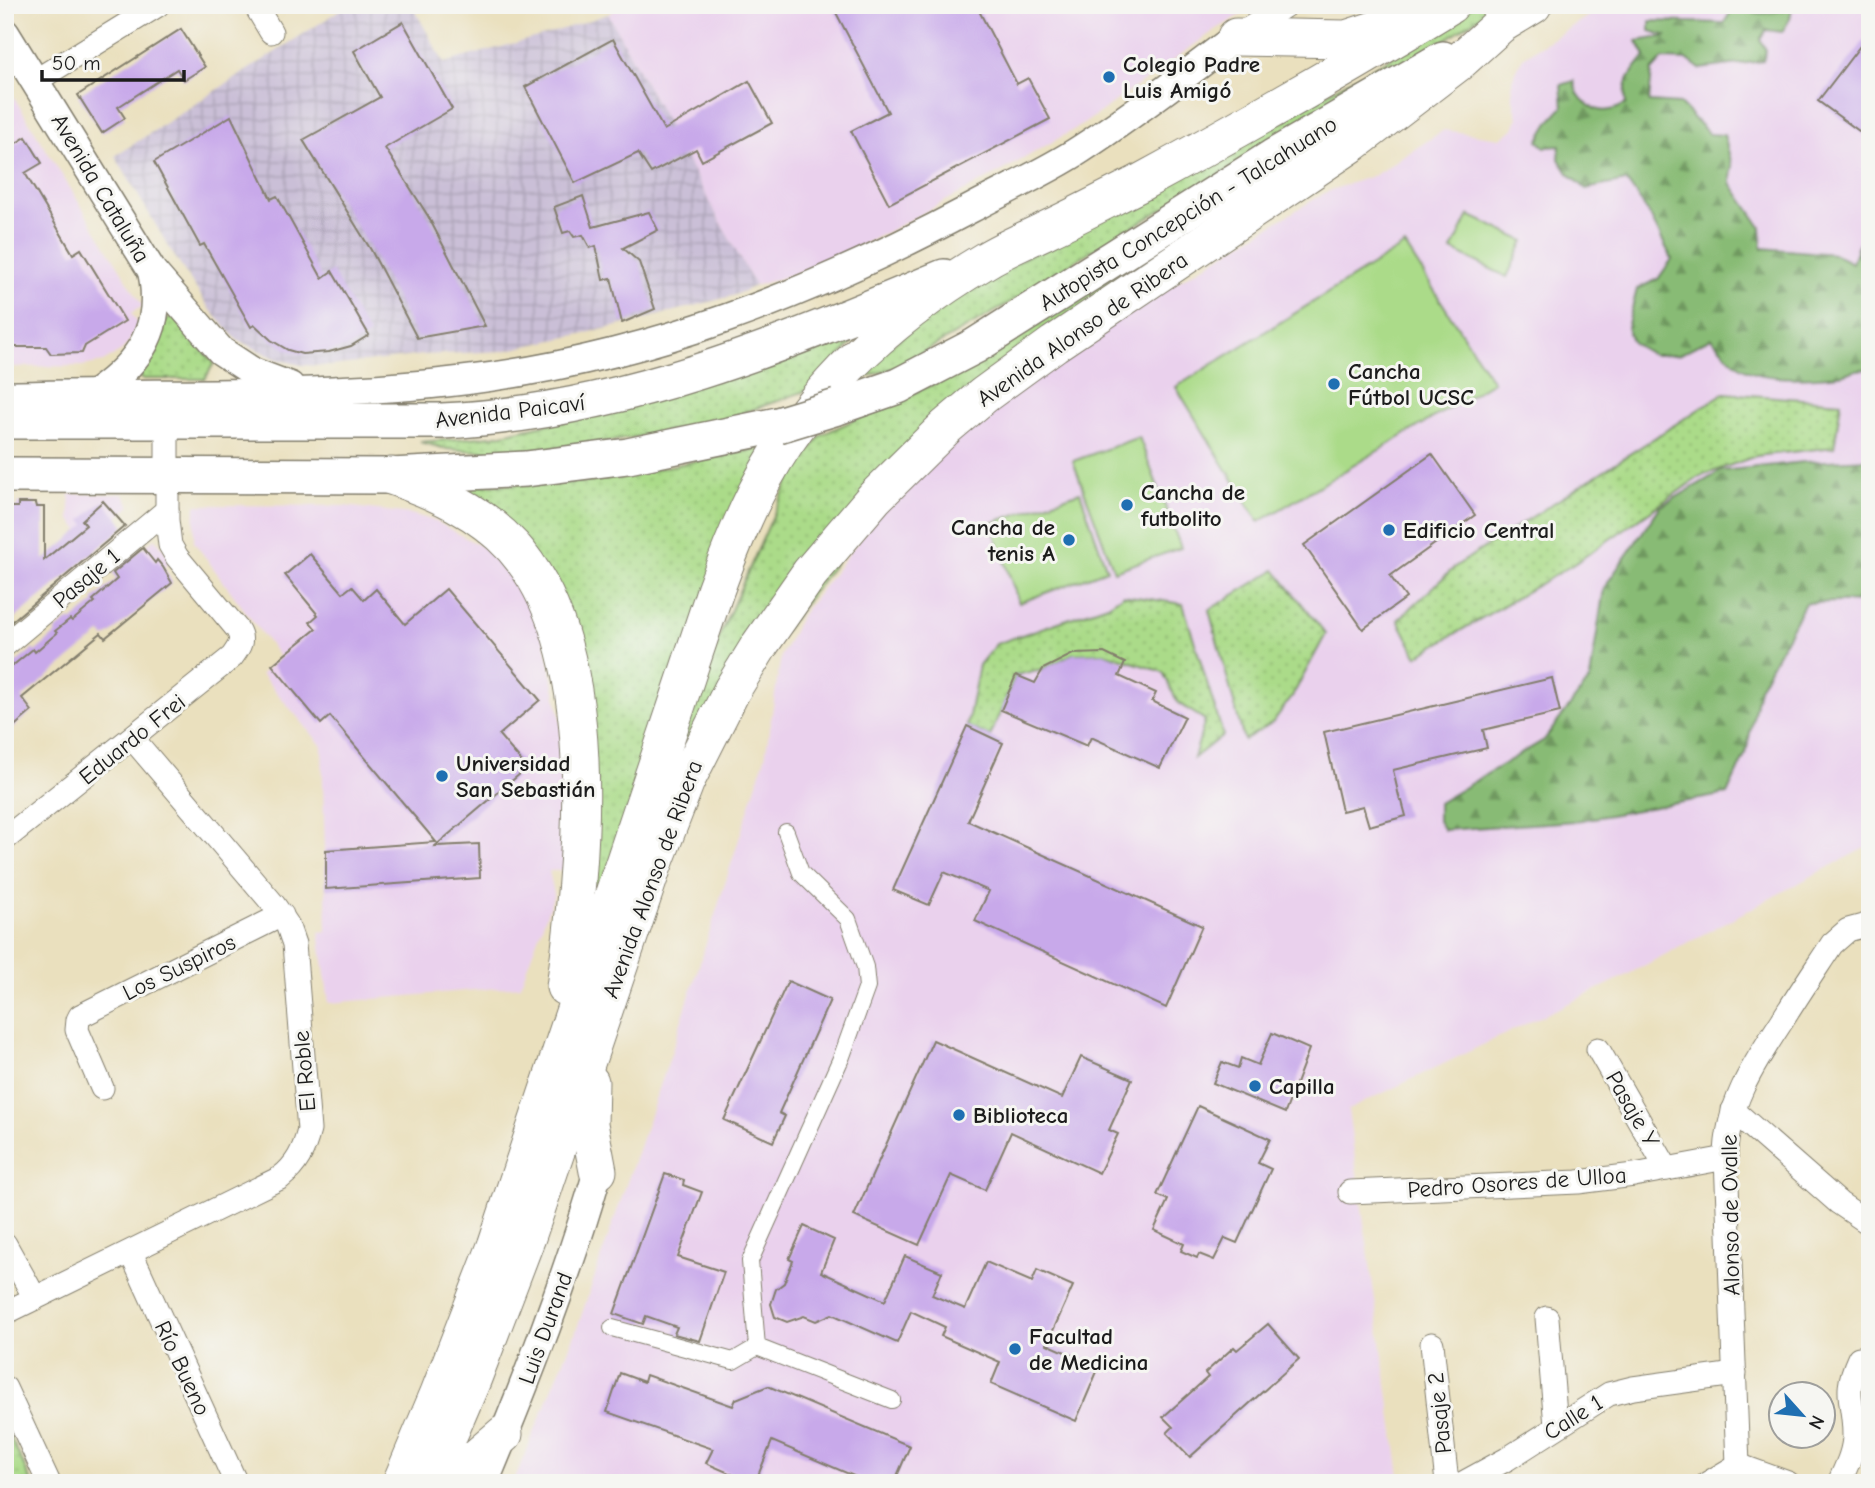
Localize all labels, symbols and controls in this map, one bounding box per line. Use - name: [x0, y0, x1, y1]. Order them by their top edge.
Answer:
- scale bar: [42, 38, 184, 82]
- text: 50 m: [52, 51, 101, 75]
- place label: Colegio Padre Luis Amigó: [1123, 51, 1260, 104]
- marker: Colegio Padre Luis Amigó: [1101, 69, 1117, 85]
- street label: Avenida Cataluña: [46, 109, 156, 268]
- street label: Autopista Concepción - Talcahuano: [1034, 110, 1342, 317]
- street label: Avenida Alonso de Ribera: [972, 246, 1193, 412]
- place label: Cancha Fútbol UCSC: [1348, 358, 1474, 411]
- marker: Cancha Fútbol UCSC: [1326, 376, 1342, 392]
- street label: Avenida Paicaví: [434, 389, 587, 434]
- place label: Cancha de futbolito: [1140, 479, 1245, 532]
- marker: Cancha de futbolito: [1119, 497, 1135, 513]
- place label: Cancha de tenis A: [951, 514, 1055, 567]
- place label: Edificio Central: [1403, 517, 1555, 544]
- marker: Edificio Central: [1381, 522, 1397, 538]
- marker: Cancha de tenis A: [1061, 532, 1077, 548]
- street label: Pasaje 1: [47, 543, 125, 614]
- street label: Eduardo Frei: [74, 688, 191, 790]
- place label: Universidad San Sebastián: [456, 750, 596, 803]
- street label: Avenida Alonso de Ribera: [597, 757, 708, 1002]
- marker: Universidad San Sebastián: [434, 768, 450, 784]
- street label: Los Suspiros: [118, 929, 240, 1006]
- street label: El Roble: [288, 1029, 321, 1113]
- street label: Pasaje Y: [1600, 1066, 1665, 1152]
- place label: Capilla: [1269, 1073, 1335, 1100]
- marker: Capilla: [1247, 1078, 1263, 1094]
- place label: Biblioteca: [973, 1102, 1068, 1129]
- marker: Biblioteca: [951, 1107, 967, 1123]
- street label: Alonso de Ovalle: [1716, 1134, 1745, 1296]
- street label: Pedro Osores de Ulloa: [1407, 1161, 1627, 1204]
- street label: Luis Durand: [513, 1269, 578, 1388]
- street label: Río Bueno: [149, 1317, 216, 1420]
- place label: Facultad de Medicina: [1029, 1323, 1149, 1376]
- marker: Facultad de Medicina: [1007, 1341, 1023, 1357]
- street label: Pasaje 2: [1422, 1371, 1457, 1455]
- north arrow: [1766, 1380, 1836, 1450]
- street label: Calle 1: [1539, 1389, 1608, 1446]
- text: N: [1804, 1412, 1829, 1433]

